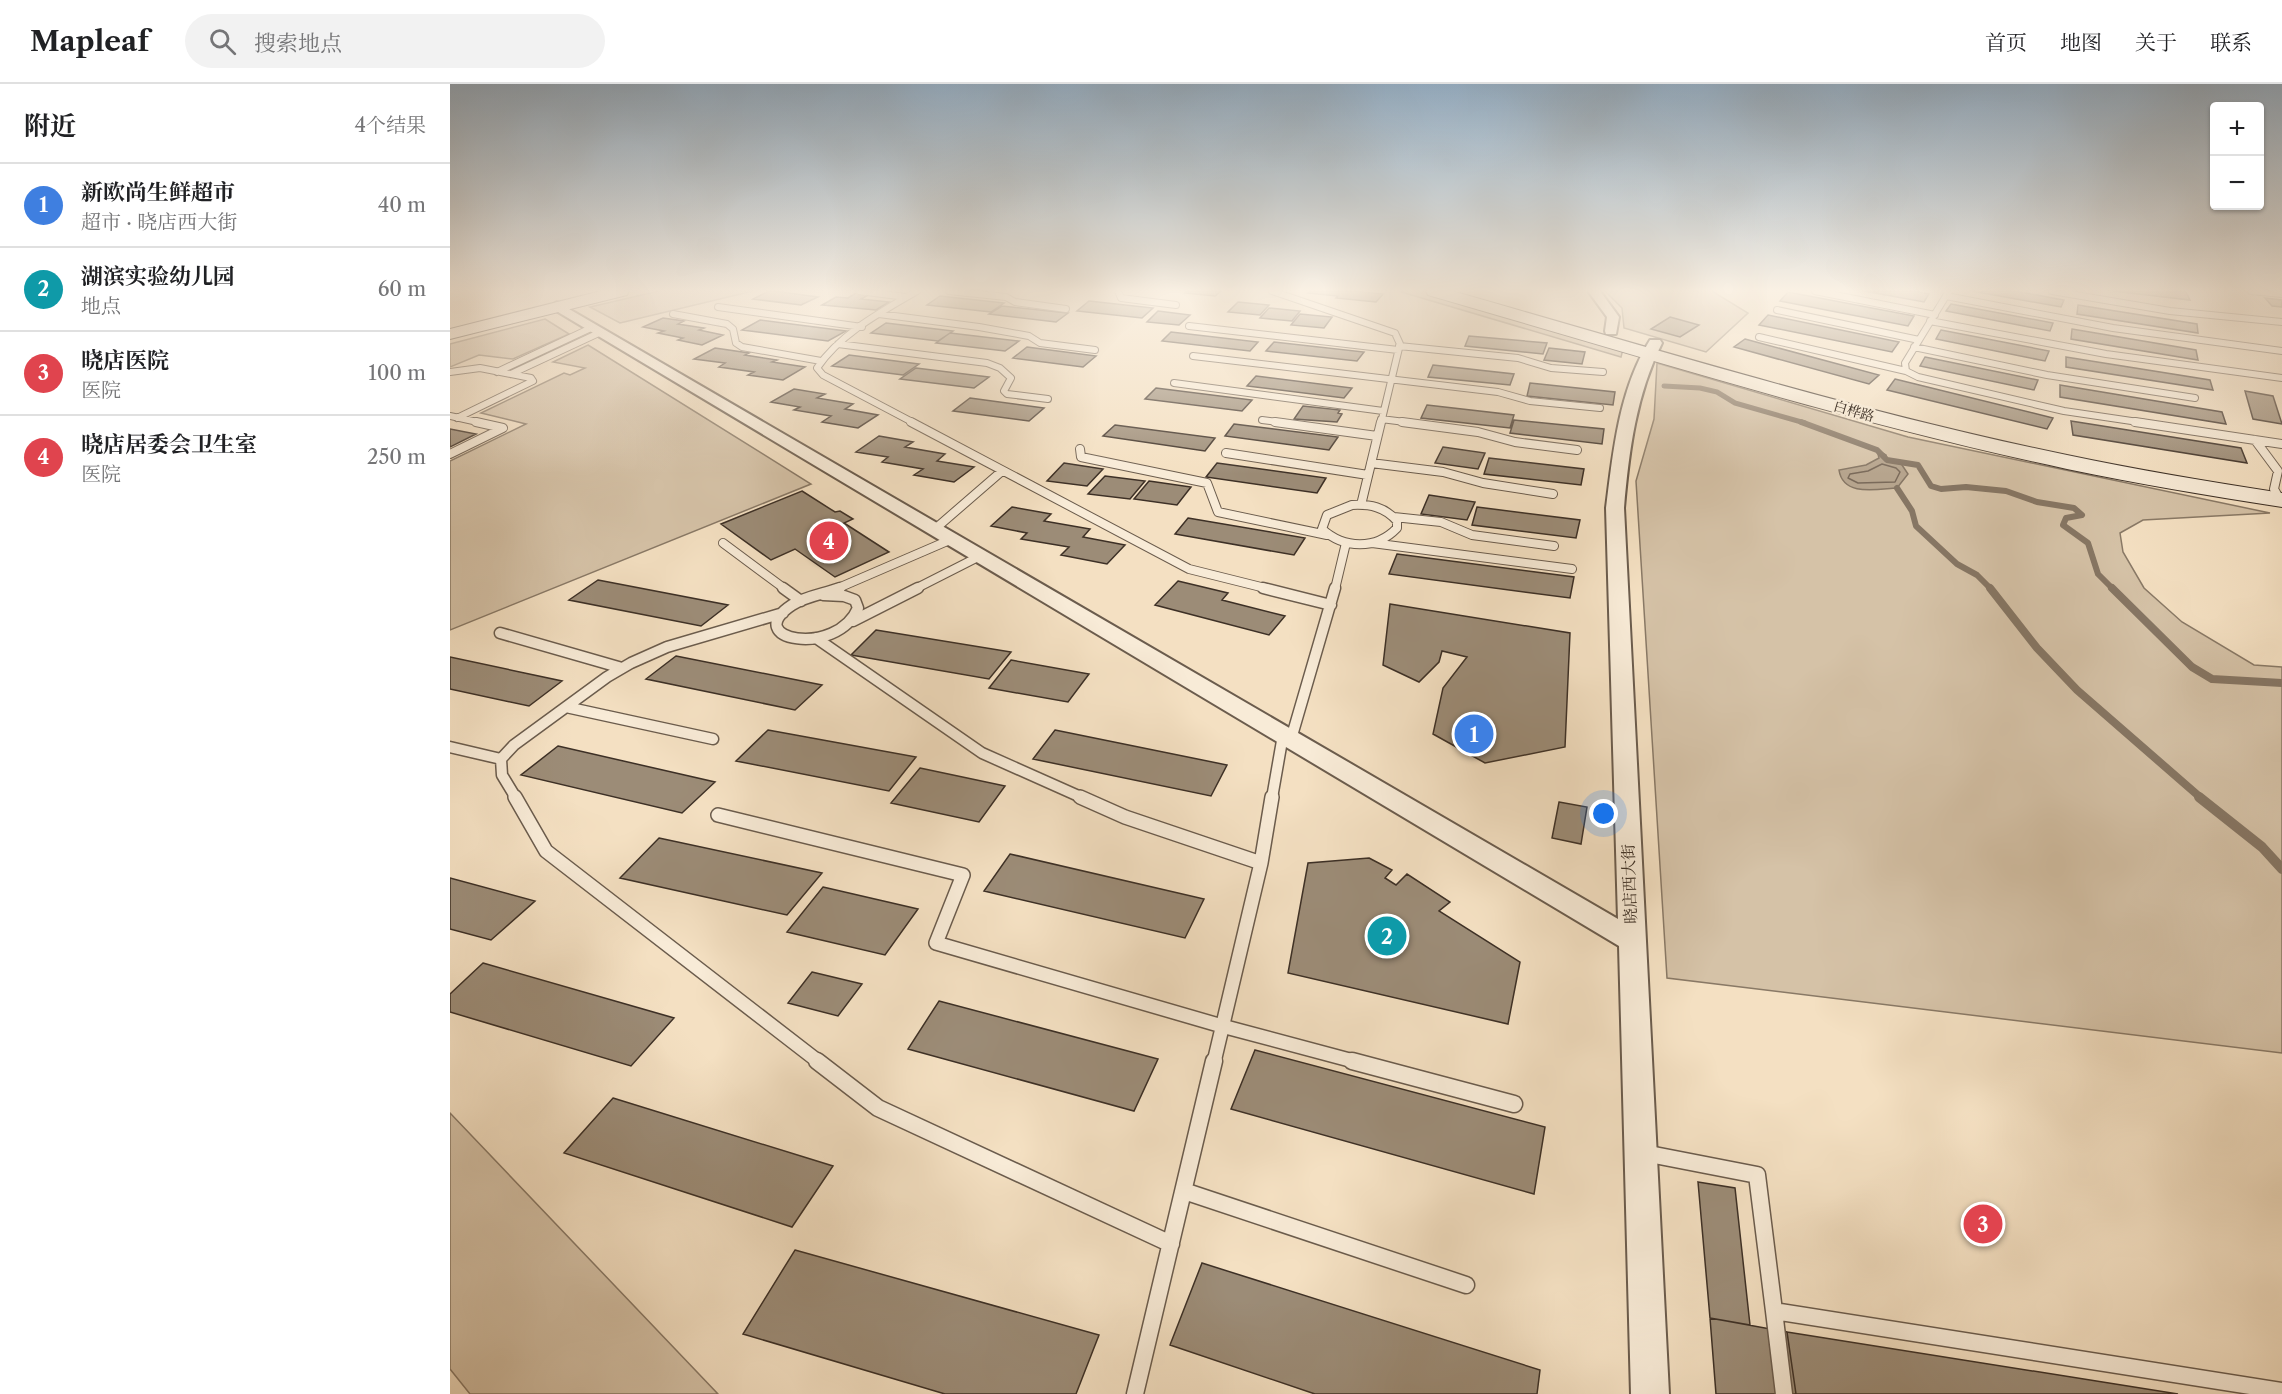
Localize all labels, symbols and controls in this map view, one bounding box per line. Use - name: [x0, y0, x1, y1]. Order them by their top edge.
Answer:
- search box: [185, 14, 605, 68]
- text: Mapleaf: [30, 24, 149, 58]
- icon: search: [206, 25, 239, 58]
- text: 搜索地点: [254, 30, 342, 57]
- text: 首页: [1985, 30, 2027, 55]
- text: 地图: [2060, 30, 2102, 55]
- text: 关于: [2135, 30, 2177, 55]
- text: 联系: [2210, 30, 2252, 55]
- map controls: [2210, 102, 2264, 210]
- button: +: [2210, 102, 2264, 156]
- text: 附近: [24, 110, 76, 142]
- text: 4个结果: [354, 113, 426, 137]
- button: −: [2210, 156, 2264, 210]
- text: 新欧尚生鲜超市: [81, 179, 235, 206]
- text: 1: [39, 193, 48, 217]
- text: 40 m: [378, 193, 426, 217]
- text: 超市 · 晓店西大街: [81, 210, 237, 234]
- text: 湖滨实验幼儿园: [81, 263, 235, 290]
- text: 2: [38, 277, 49, 301]
- text: 60 m: [378, 277, 426, 301]
- text: 地点: [81, 294, 121, 318]
- text: 晓店医院: [81, 347, 169, 374]
- text: 3: [38, 361, 49, 385]
- text: 100 m: [368, 361, 426, 385]
- text: 医院: [81, 378, 121, 402]
- street label: 白桦路: [1831, 397, 1877, 425]
- text: 晓店居委会卫生室: [81, 431, 257, 458]
- text: 4: [38, 445, 49, 469]
- text: 250 m: [367, 445, 426, 469]
- text: 医院: [81, 462, 121, 486]
- pin: 4: [810, 518, 848, 564]
- pin: 1: [1454, 712, 1494, 756]
- your location: [1589, 799, 1618, 828]
- street label: 晓店西大街: [1618, 844, 1640, 924]
- pin: 2: [1368, 914, 1406, 958]
- pin: 3: [1964, 1202, 2002, 1246]

